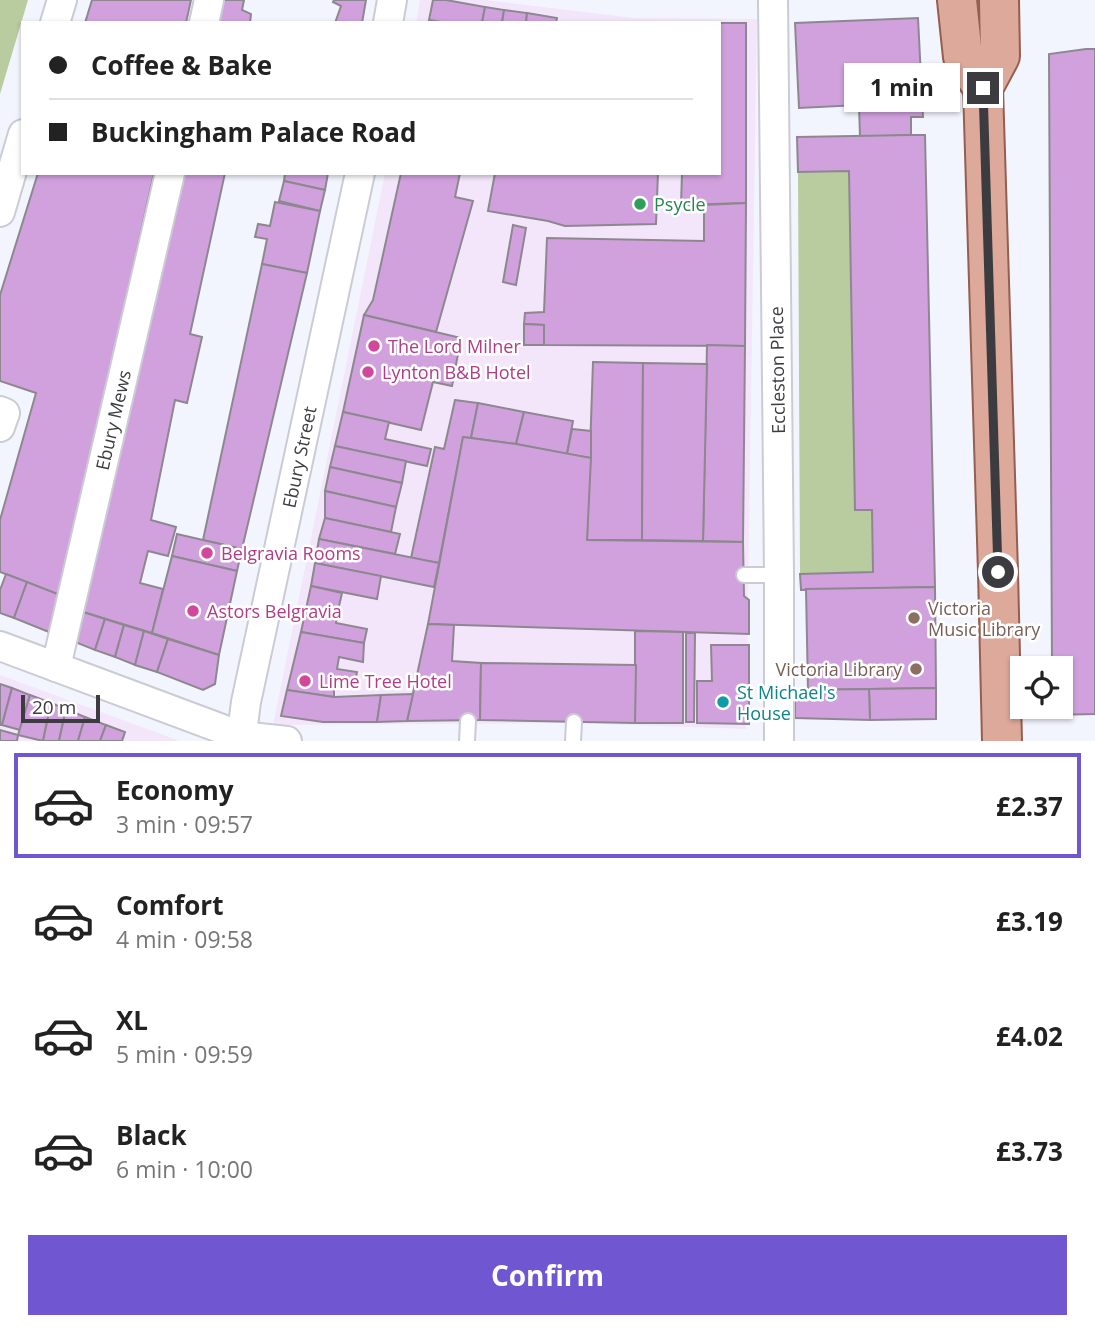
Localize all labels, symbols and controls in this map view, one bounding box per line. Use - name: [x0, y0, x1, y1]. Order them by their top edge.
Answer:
- text: Coffee & Bake: [91, 47, 272, 83]
- callout: 1 min: [843, 64, 958, 112]
- text: 1 min: [870, 71, 934, 103]
- route end: [967, 72, 999, 104]
- text: Buckingham Palace Road: [91, 114, 416, 150]
- place label: Psycle: [654, 192, 706, 216]
- marker: Psycle: [632, 196, 648, 212]
- street label: Eccleston Place: [764, 306, 790, 434]
- place label: The Lord Milner: [388, 334, 521, 358]
- marker: The Lord Milner: [366, 338, 382, 354]
- place label: Lynton B&B Hotel: [382, 360, 531, 384]
- marker: Lynton B&B Hotel: [360, 364, 376, 380]
- street label: Ebury Mews: [90, 368, 136, 472]
- street label: Ebury Street: [277, 404, 321, 510]
- place label: Belgravia Rooms: [221, 541, 361, 565]
- marker: Belgravia Rooms: [199, 545, 215, 561]
- route start: [982, 556, 1014, 588]
- place label: Victoria Music Library: [928, 596, 1041, 641]
- place label: Astors Belgravia: [207, 599, 342, 623]
- marker: Astors Belgravia: [185, 603, 201, 619]
- marker: Victoria Music Library: [906, 610, 922, 626]
- map controls: [1010, 656, 1073, 719]
- button: locate: [1010, 656, 1073, 719]
- place label: Victoria Library: [776, 657, 903, 681]
- marker: Victoria Library: [908, 661, 924, 677]
- place label: Lime Tree Hotel: [319, 669, 452, 693]
- marker: Lime Tree Hotel: [297, 673, 313, 689]
- place label: St Michael's House: [737, 680, 836, 725]
- scale bar: [21, 692, 100, 724]
- text: 20 m: [32, 694, 76, 720]
- marker: St Michael's House: [715, 694, 731, 710]
- text: Economy: [116, 772, 234, 808]
- icon: car: [32, 774, 95, 837]
- text: £2.37: [996, 788, 1063, 824]
- text: 3 min · 09:57: [116, 808, 253, 840]
- text: Comfort: [116, 887, 223, 923]
- icon: car: [32, 889, 95, 952]
- text: £3.19: [996, 903, 1063, 939]
- text: 4 min · 09:58: [116, 923, 253, 955]
- text: XL: [116, 1002, 148, 1038]
- icon: car: [32, 1004, 95, 1067]
- text: £4.02: [996, 1018, 1063, 1054]
- text: 5 min · 09:59: [116, 1038, 253, 1070]
- text: Black: [116, 1117, 187, 1153]
- icon: car: [32, 1119, 95, 1182]
- text: £3.73: [996, 1133, 1063, 1169]
- text: 6 min · 10:00: [116, 1153, 253, 1185]
- button: Confirm: [28, 1235, 1067, 1315]

